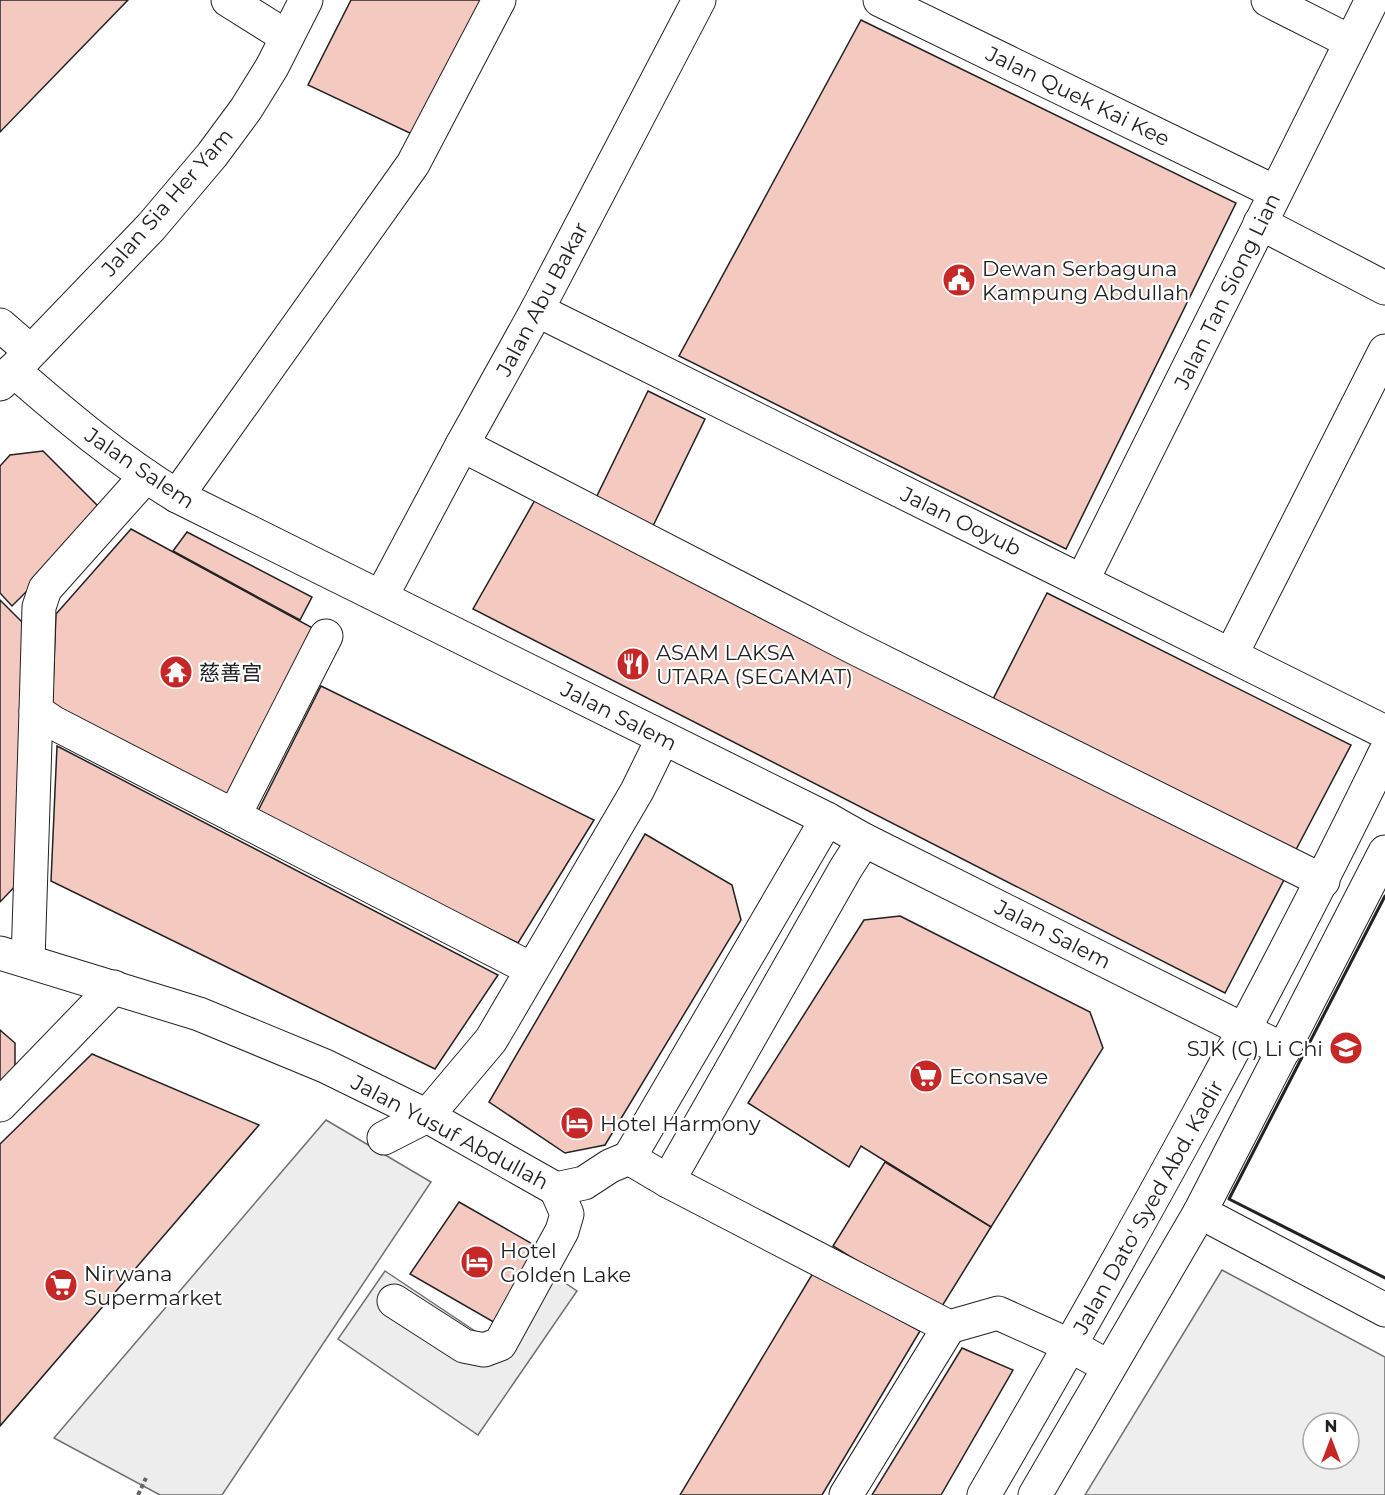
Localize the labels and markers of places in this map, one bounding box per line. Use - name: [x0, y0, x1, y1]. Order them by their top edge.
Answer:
- place label: Dewan Serbaguna Kampung Abdullah: [982, 256, 1189, 305]
- public building icon: Dewan Serbaguna Kampung Abdullah: [941, 262, 977, 298]
- place label: ASAM LAKSA UTARA (SEGAMAT): [656, 640, 853, 689]
- restaurant icon: ASAM LAKSA UTARA (SEGAMAT): [615, 646, 651, 682]
- temple icon: 慈善宫: [158, 654, 194, 690]
- place label: 慈善宫: [199, 660, 262, 685]
- school or university icon: SJK (C) Li Chi: [1328, 1030, 1364, 1066]
- place label: SJK (C) Li Chi: [1187, 1036, 1323, 1061]
- supermarket icon: Econsave: [908, 1058, 944, 1094]
- place label: Econsave: [949, 1064, 1048, 1089]
- hotel icon: Hotel Harmony: [559, 1105, 595, 1141]
- place label: Hotel Harmony: [600, 1111, 761, 1136]
- place label: Hotel Golden Lake: [500, 1238, 631, 1287]
- hotel icon: Hotel Golden Lake: [459, 1244, 495, 1280]
- place label: Nirwana Supermarket: [84, 1261, 222, 1310]
- supermarket icon: Nirwana Supermarket: [43, 1267, 79, 1303]

